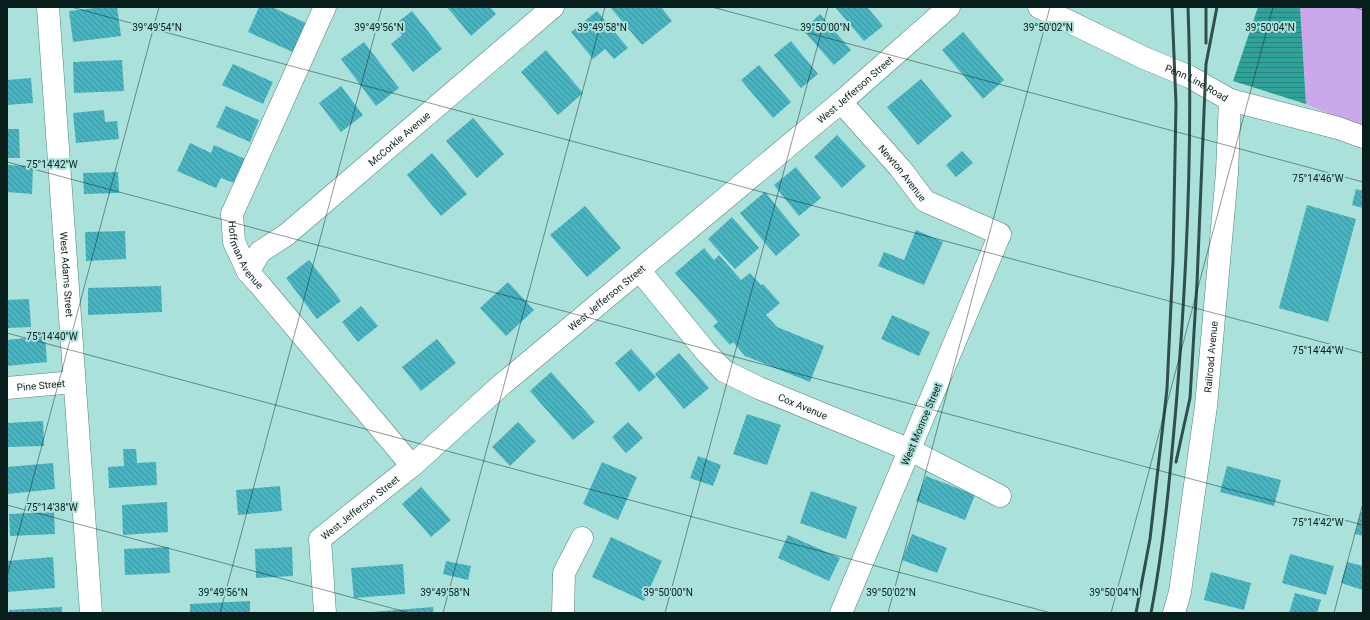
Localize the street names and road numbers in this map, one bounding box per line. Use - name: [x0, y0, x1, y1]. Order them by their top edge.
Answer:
- street label: West Jefferson Street: [815, 54, 895, 126]
- street label: Penn Line Road: [1164, 62, 1230, 104]
- street label: McCorkle Avenue: [366, 109, 432, 168]
- street label: Newton Avenue: [876, 143, 928, 204]
- street label: Hoffman Avenue: [226, 220, 265, 291]
- street label: West Adams Street: [58, 231, 75, 317]
- street label: West Jefferson Street: [566, 263, 647, 333]
- street label: Railroad Avenue: [1202, 321, 1220, 393]
- street label: Pine Street: [16, 378, 66, 393]
- street label: West Monroe Street: [899, 382, 944, 467]
- street label: Cox Avenue: [776, 391, 829, 422]
- street label: West Jefferson Street: [319, 473, 401, 542]

